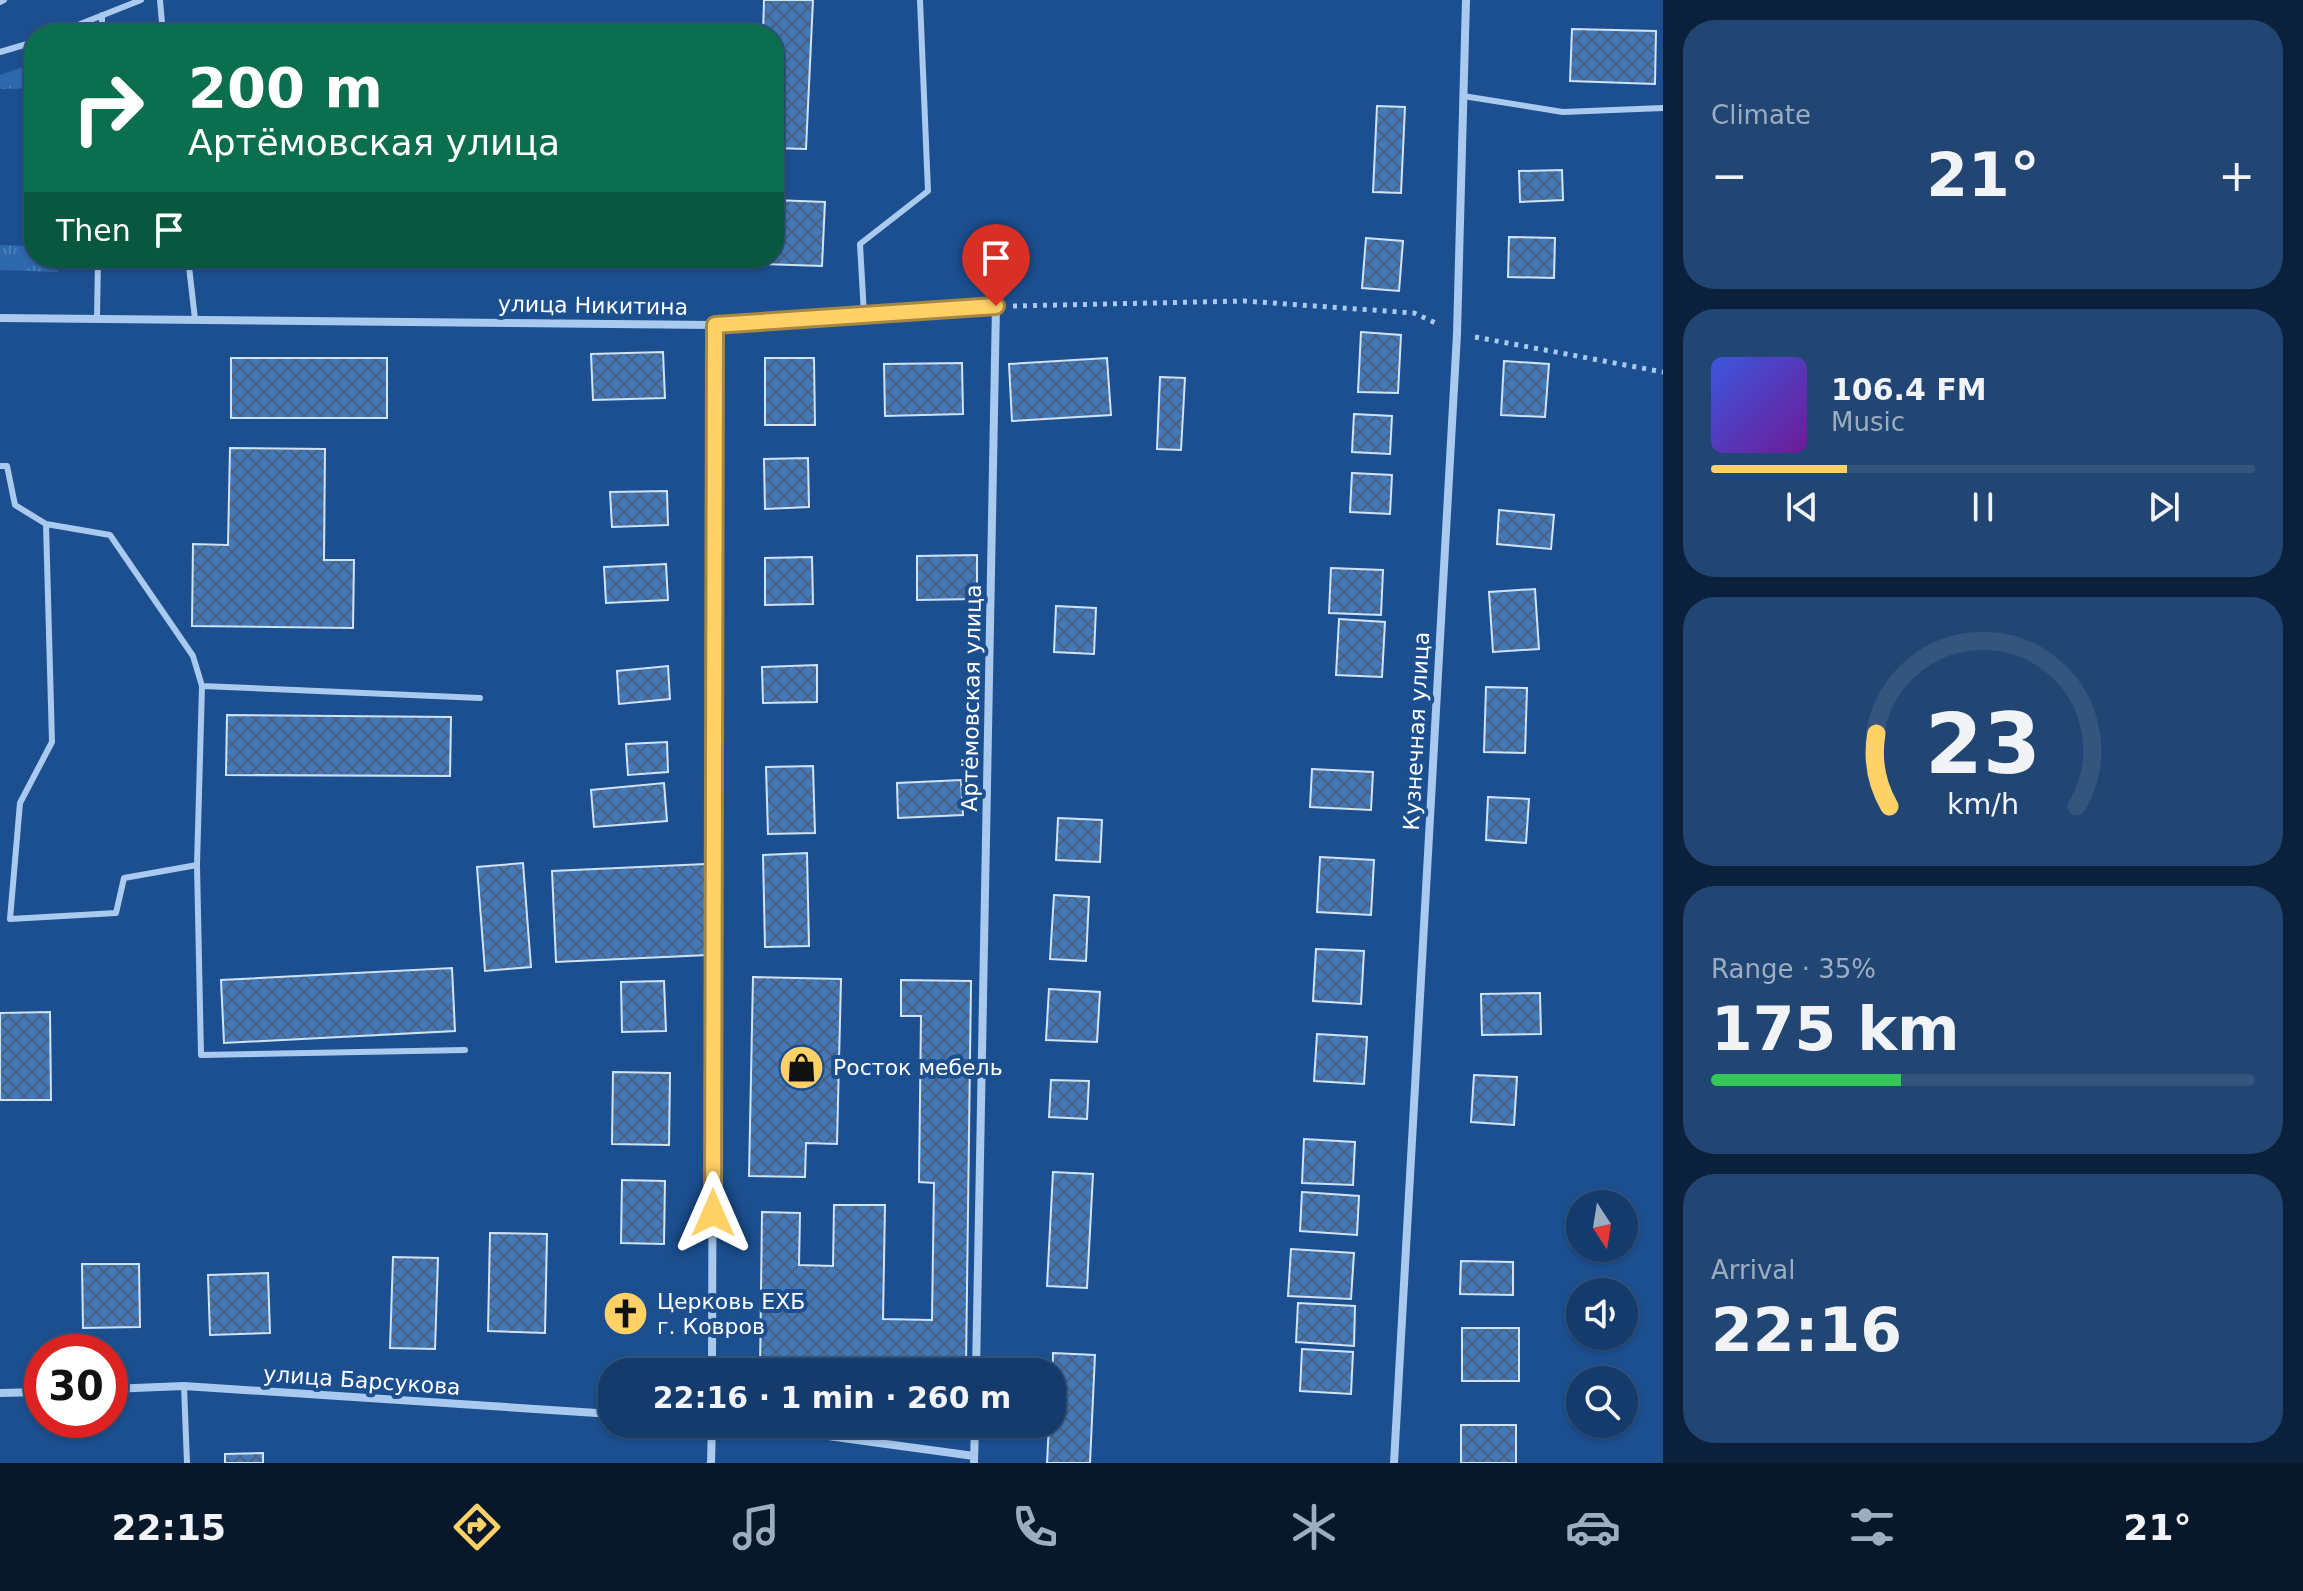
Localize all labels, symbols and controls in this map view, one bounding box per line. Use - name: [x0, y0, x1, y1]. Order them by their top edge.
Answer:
- text: 200 m: [188, 55, 383, 120]
- icon: right: [56, 56, 160, 160]
- text: Climate: [1711, 100, 1811, 130]
- text: Артёмовская улица: [188, 122, 560, 163]
- text: 21°: [1926, 140, 2040, 210]
- text: −: [1711, 150, 1748, 201]
- text: +: [2218, 150, 2255, 201]
- icon: arrive: [147, 208, 191, 252]
- text: Then: [56, 213, 131, 248]
- pin: [962, 224, 1030, 306]
- icon: arrive: [974, 236, 1018, 280]
- street label: улица Никитина: [498, 291, 688, 320]
- text: 106.4 FM: [1831, 372, 1987, 407]
- text: Music: [1831, 407, 1905, 437]
- icon: previous: [1780, 485, 1824, 529]
- icon: pause: [1961, 485, 2005, 529]
- icon: next: [2142, 485, 2186, 529]
- street label: Артёмовская улица: [957, 584, 986, 812]
- street label: Кузнечная улица: [1399, 631, 1434, 831]
- text: 23: [1925, 696, 2041, 793]
- text: km/h: [1947, 788, 2019, 822]
- text: Range · 35%: [1711, 954, 1876, 984]
- text: 175 km: [1711, 994, 1960, 1064]
- shop icon: Росток мебель: [778, 1043, 826, 1091]
- place label: Росток мебель: [833, 1055, 1003, 1080]
- position arrow: [671, 1171, 755, 1255]
- north arrow: [1566, 1190, 1638, 1262]
- map controls: [1566, 1190, 1638, 1438]
- text: Arrival: [1711, 1255, 1795, 1285]
- button: sound: [1566, 1278, 1638, 1350]
- place label: Церковь ЕХБ г. Ковров: [657, 1289, 805, 1339]
- church icon: Церковь ЕХБ г. Ковров: [602, 1290, 650, 1338]
- text: 22:16: [1711, 1295, 1902, 1365]
- speed limit sign: 30: [24, 1334, 128, 1438]
- street label: улица Барсукова: [262, 1361, 461, 1400]
- button: search: [1566, 1366, 1638, 1438]
- text: 22:16 · 1 min · 260 m: [653, 1380, 1011, 1415]
- icon: directions: [449, 1499, 505, 1555]
- icon: music: [728, 1499, 784, 1555]
- icon: phone: [1007, 1499, 1063, 1555]
- icon: climate: [1286, 1499, 1342, 1555]
- icon: car: [1565, 1499, 1621, 1555]
- icon: filters: [1844, 1499, 1900, 1555]
- text: 22:15: [112, 1507, 226, 1548]
- text: 21°: [2123, 1507, 2191, 1548]

